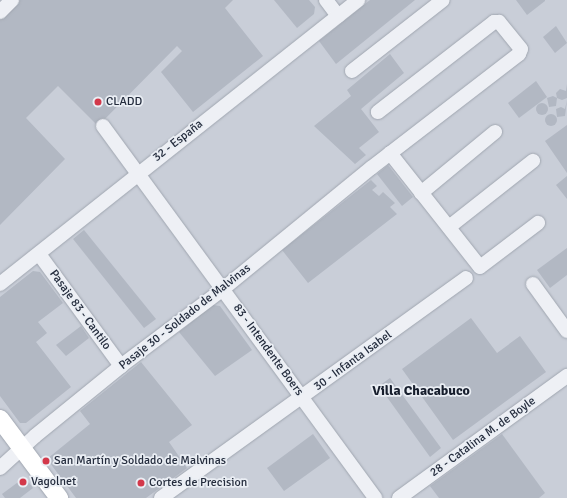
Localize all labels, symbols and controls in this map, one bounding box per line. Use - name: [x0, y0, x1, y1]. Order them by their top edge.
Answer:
- place label: CLADD: [106, 95, 142, 109]
- marker: CLADD: [93, 97, 103, 107]
- street label: 32 - España: [150, 117, 206, 165]
- street label: Pasaje 30 - Soldado de Malvinas: [116, 261, 254, 373]
- street label: Pasaje 83 - Cantilo: [46, 267, 114, 353]
- street label: 83 - Intendente Boers: [230, 301, 306, 399]
- street label: 30 - Infanta Isabel: [311, 328, 395, 394]
- district label: Villa Chacabuco: [372, 383, 470, 399]
- street label: 28 - Catalina M. de Boyle: [428, 394, 538, 480]
- place label: San Martín y Soldado de Malvinas: [54, 454, 226, 468]
- marker: San Martín y Soldado de Malvinas: [41, 456, 51, 466]
- place label: Vagolnet: [31, 475, 76, 489]
- place label: Cortes de Precision: [149, 476, 247, 490]
- marker: Vagolnet: [18, 477, 28, 487]
- marker: Cortes de Precision: [136, 478, 146, 488]

